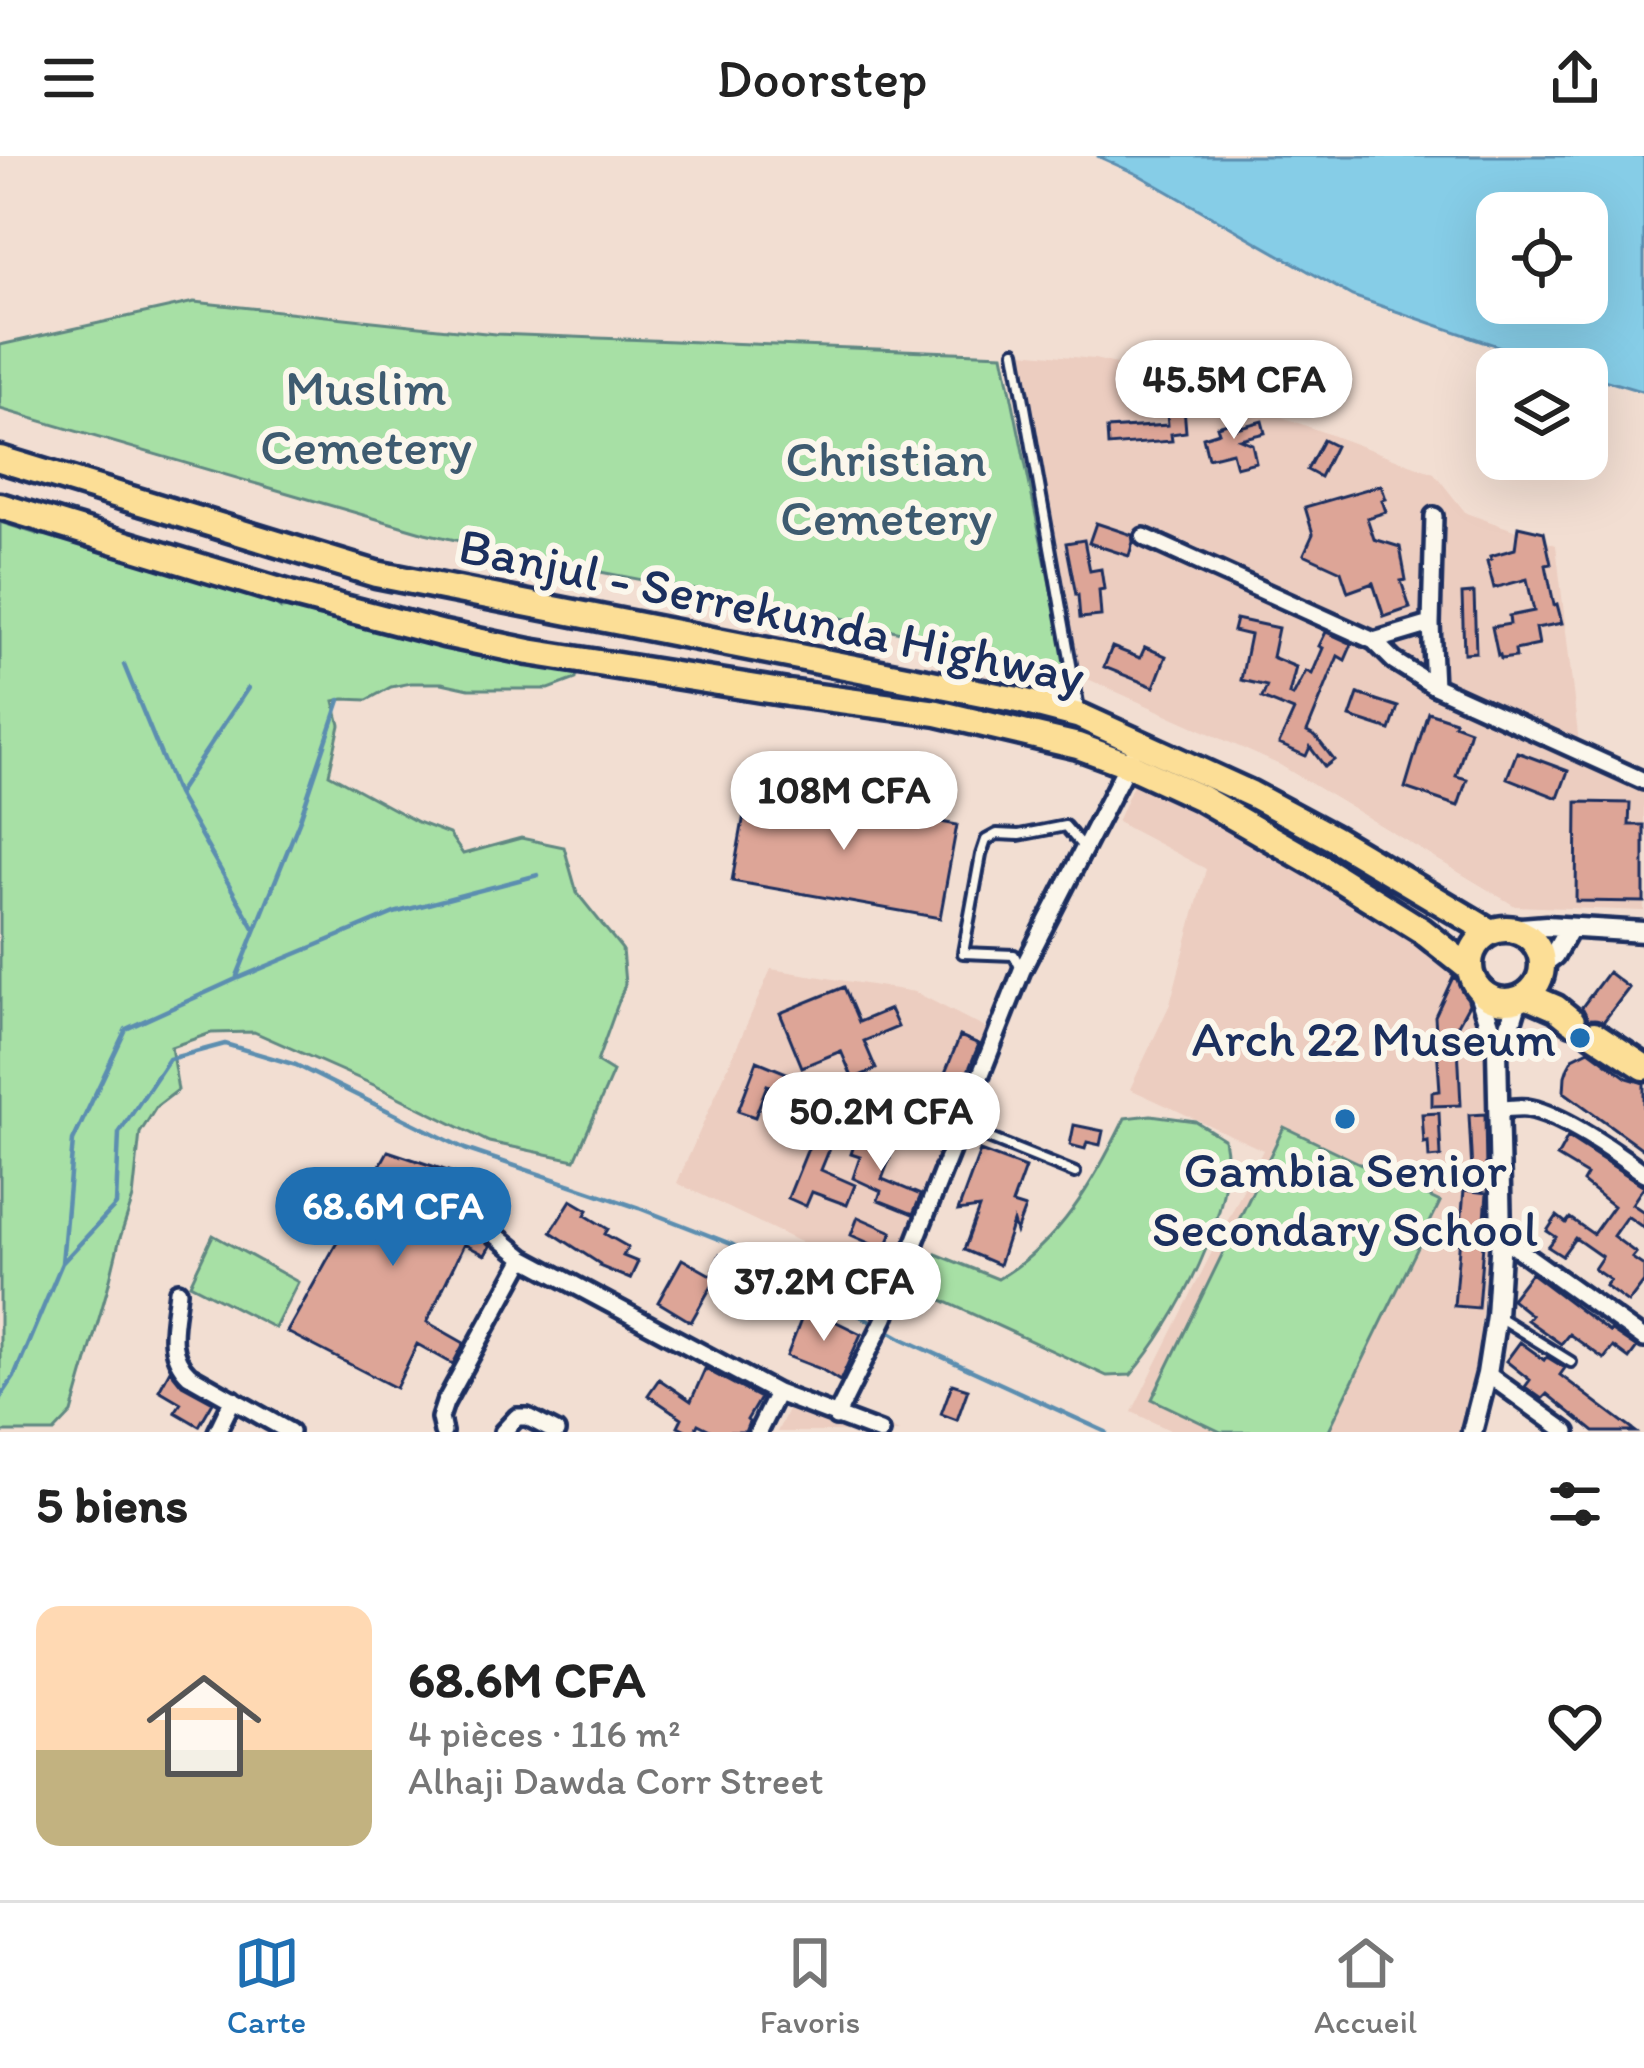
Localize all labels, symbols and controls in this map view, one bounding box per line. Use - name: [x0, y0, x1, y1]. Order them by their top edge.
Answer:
- icon: menu: [36, 45, 102, 111]
- icon: share: [1542, 45, 1608, 111]
- text: Doorstep: [716, 46, 928, 111]
- map controls: [1476, 192, 1608, 480]
- button: locate: [1476, 192, 1608, 324]
- pin: 45.5M CFA: [1097, 340, 1371, 442]
- button: layers: [1476, 348, 1608, 480]
- text: 45.5M CFA: [1142, 355, 1326, 402]
- park label: Muslim Cemetery: [260, 357, 472, 477]
- park label: Christian Cemetery: [780, 428, 992, 548]
- street label: Banjul - Serrekunda Highway: [454, 514, 1090, 707]
- pin: 108M CFA: [720, 751, 968, 853]
- text: 108M CFA: [758, 766, 930, 813]
- place label: Arch 22 Museum: [1192, 1008, 1556, 1069]
- marker: Arch 22 Museum: [1567, 1025, 1593, 1051]
- pin: 50.2M CFA: [744, 1072, 1018, 1174]
- text: 50.2M CFA: [789, 1087, 973, 1134]
- marker: Gambia Senior Secondary School: [1332, 1106, 1358, 1132]
- place label: Gambia Senior Secondary School: [1152, 1139, 1538, 1259]
- pin: 68.6M CFA: [256, 1167, 530, 1269]
- text: 68.6M CFA: [302, 1182, 484, 1229]
- pin: 37.2M CFA: [687, 1242, 961, 1344]
- text: 37.2M CFA: [734, 1257, 914, 1304]
- icon: filters: [1542, 1471, 1608, 1537]
- text: 5 biens: [36, 1474, 188, 1535]
- text: 68.6M CFA: [408, 1649, 645, 1710]
- icon: home: [132, 1654, 276, 1798]
- icon: heart: [1542, 1693, 1608, 1759]
- text: 4 pièces · 116 m²: [408, 1710, 681, 1757]
- text: Alhaji Dawda Corr Street: [408, 1757, 824, 1804]
- tab: Carte: [227, 1930, 306, 2041]
- tab: Favoris: [760, 1930, 860, 2041]
- tab: Accueil: [1314, 1930, 1417, 2041]

